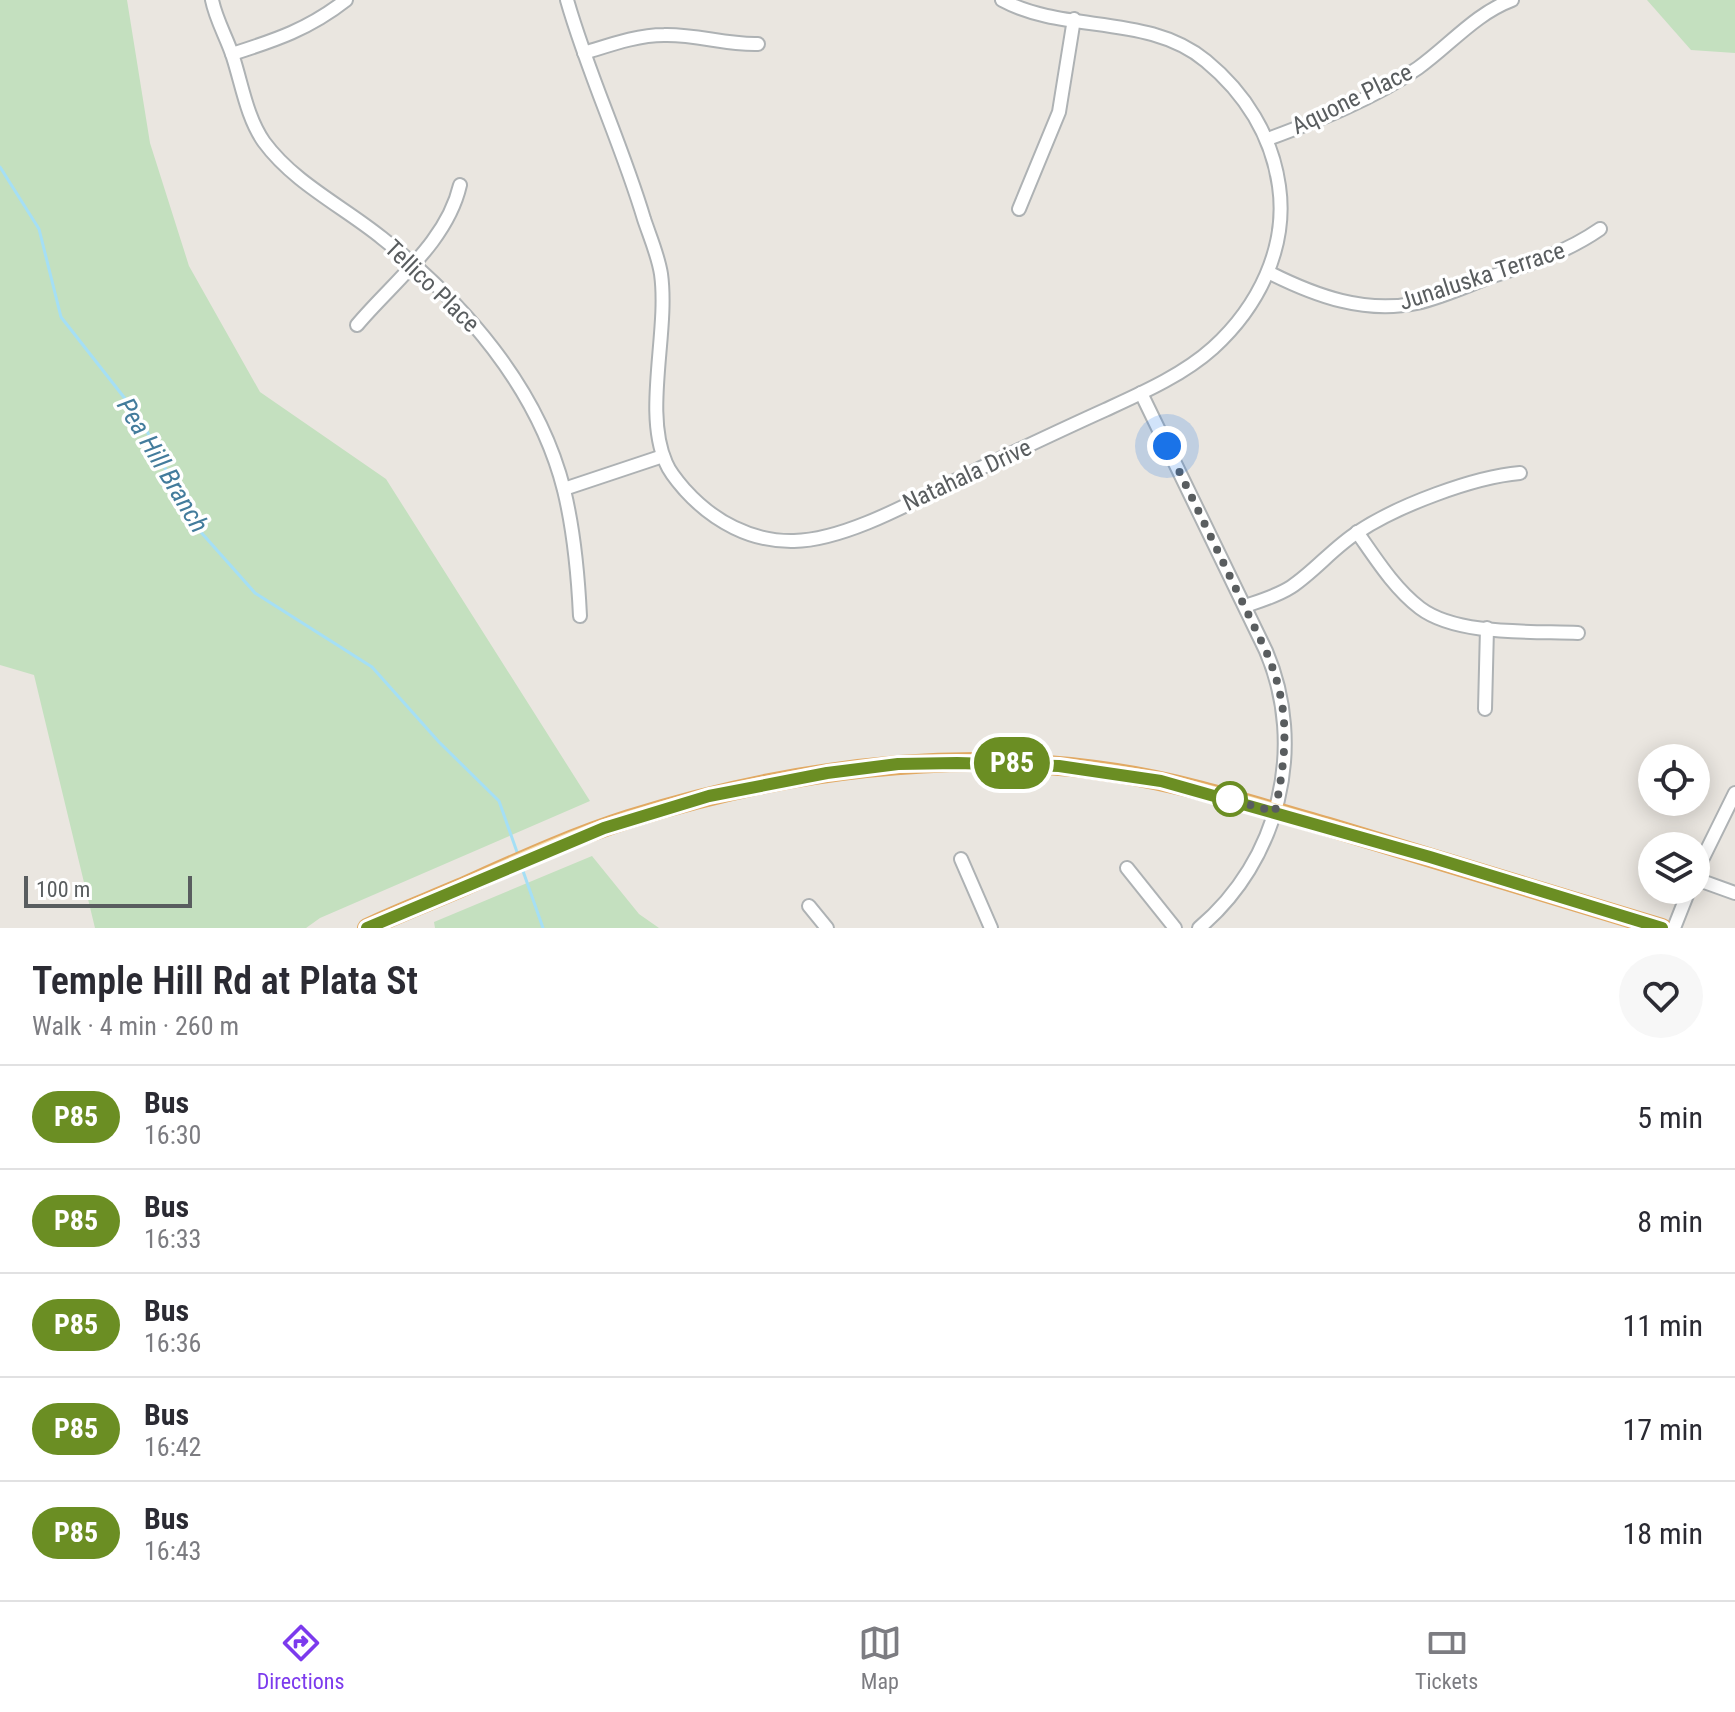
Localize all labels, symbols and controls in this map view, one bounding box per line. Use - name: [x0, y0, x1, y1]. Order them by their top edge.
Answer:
- street label: Aquone Place: [1287, 58, 1417, 140]
- street label: Tellico Place: [379, 234, 485, 338]
- street label: Junaluska Terrace: [1396, 236, 1568, 316]
- water label: Pea Hill Branch: [111, 392, 215, 538]
- your location: [1147, 426, 1187, 466]
- street label: Natahala Drive: [898, 433, 1036, 517]
- line badge: P85: [966, 737, 1058, 789]
- map controls: [1638, 744, 1710, 904]
- button: locate: [1638, 744, 1710, 816]
- text: P85: [990, 746, 1034, 779]
- unlabelled marker: [1213, 782, 1247, 816]
- button: layers: [1638, 832, 1710, 904]
- scale bar: [24, 872, 192, 908]
- text: 100 m: [36, 877, 90, 902]
- button: heart: [1619, 954, 1703, 1038]
- text: Temple Hill Rd at Plata St: [32, 959, 418, 1003]
- text: Walk · 4 min · 260 m: [32, 1011, 239, 1041]
- text: Bus: [144, 1085, 189, 1120]
- text: P85: [54, 1100, 98, 1133]
- text: 5 min: [1637, 1100, 1703, 1135]
- text: 16:30: [144, 1120, 201, 1150]
- text: Bus: [144, 1189, 189, 1224]
- text: P85: [54, 1204, 98, 1237]
- text: 8 min: [1637, 1204, 1703, 1239]
- text: 16:33: [144, 1224, 201, 1254]
- text: Bus: [144, 1293, 189, 1328]
- text: P85: [54, 1308, 98, 1341]
- text: 11 min: [1622, 1308, 1703, 1343]
- text: 16:36: [144, 1328, 201, 1358]
- text: Bus: [144, 1397, 189, 1432]
- text: P85: [54, 1412, 98, 1445]
- text: 17 min: [1622, 1412, 1703, 1447]
- text: 16:42: [144, 1432, 201, 1462]
- text: Bus: [144, 1501, 189, 1536]
- text: P85: [54, 1516, 98, 1549]
- text: 18 min: [1622, 1516, 1703, 1551]
- text: 16:43: [144, 1536, 201, 1566]
- tab: Directions: [257, 1621, 345, 1694]
- tab: Map: [858, 1621, 902, 1694]
- tab: Tickets: [1415, 1621, 1478, 1694]

